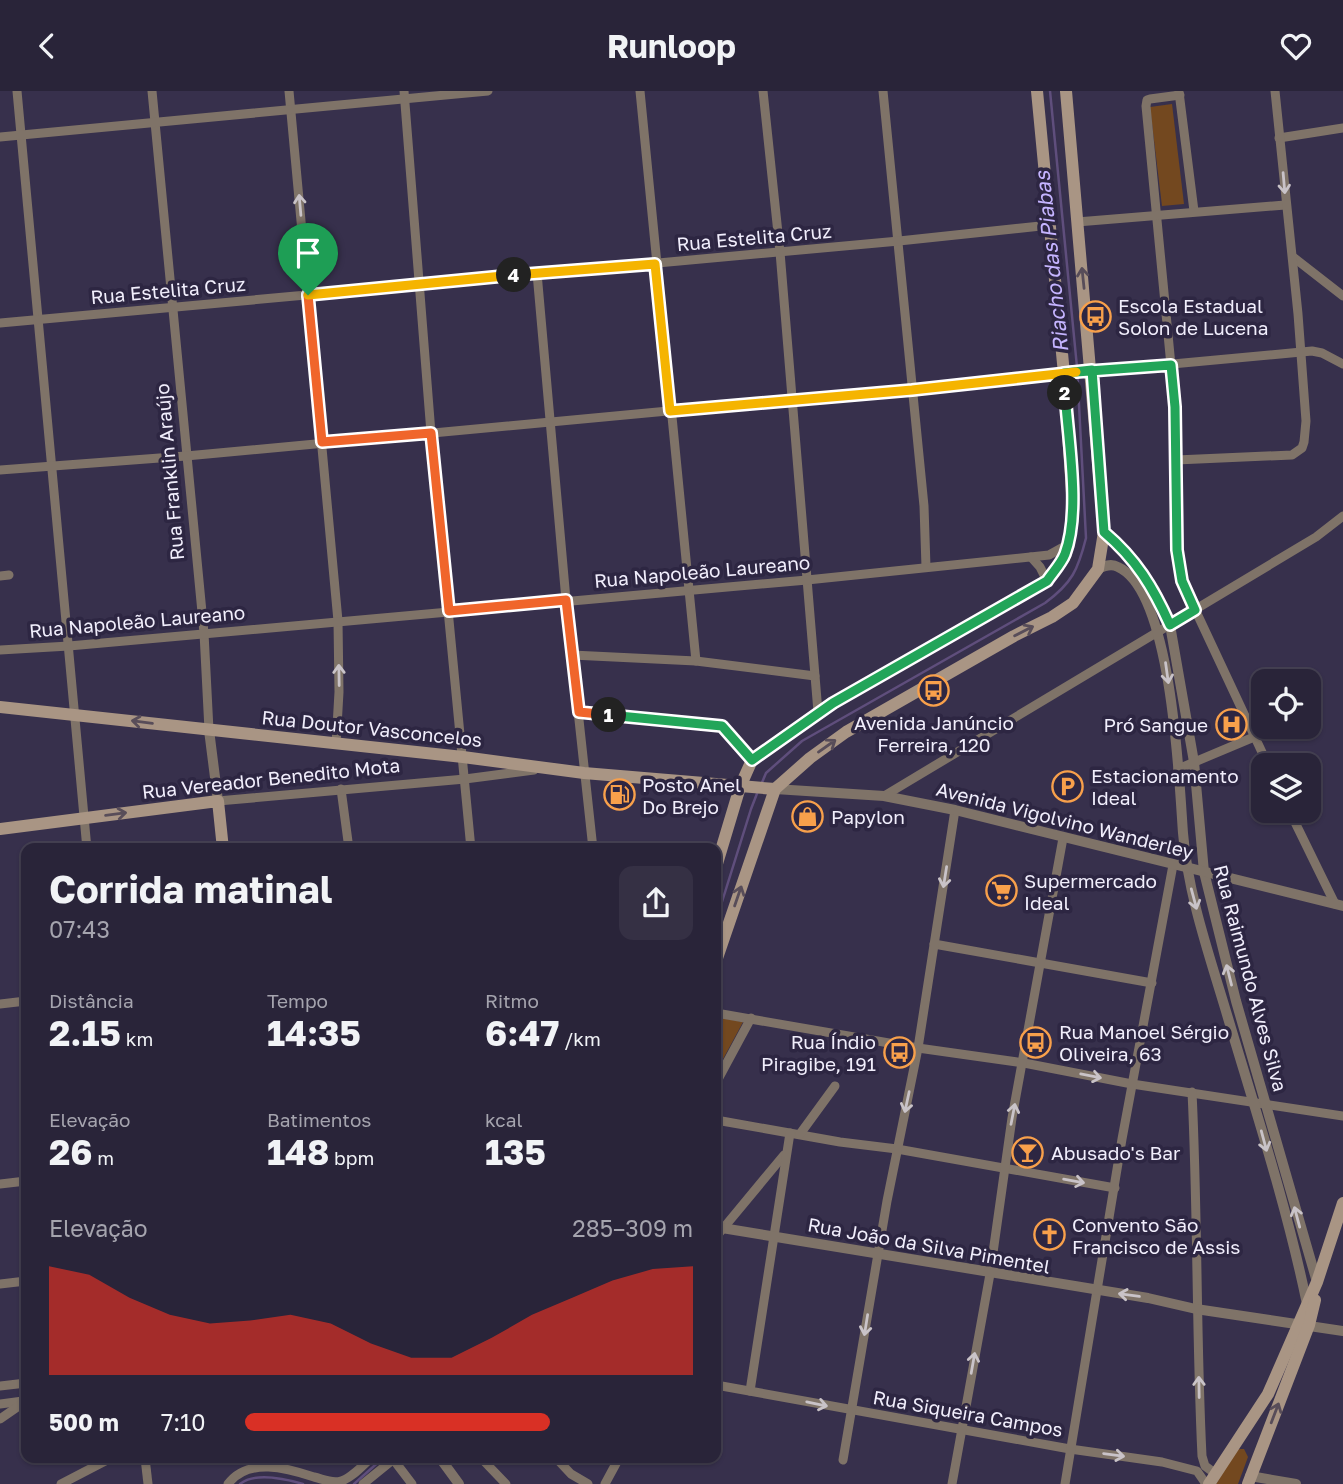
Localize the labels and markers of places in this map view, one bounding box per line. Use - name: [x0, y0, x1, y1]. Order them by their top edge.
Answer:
- pin: [278, 223, 338, 295]
- pin: 4: [496, 257, 532, 293]
- place label: Escola Estadual Solon de Lucena: [1118, 294, 1268, 339]
- bus stop icon: Escola Estadual Solon de Lucena: [1078, 299, 1112, 333]
- pin: 2: [1048, 375, 1082, 411]
- bus stop icon: Avenida Janúncio Ferreira, 120: [917, 674, 951, 708]
- pin: 1: [592, 697, 626, 733]
- hospital icon: Pró Sangue: [1214, 707, 1248, 741]
- place label: Avenida Janúncio Ferreira, 120: [854, 711, 1014, 756]
- place label: Pró Sangue: [1103, 713, 1208, 736]
- place label: Estacionamento Ideal: [1091, 764, 1239, 809]
- parking icon: Estacionamento Ideal: [1051, 769, 1085, 803]
- place label: Posto Anel Do Brejo: [642, 773, 741, 818]
- fuel station icon: Posto Anel Do Brejo: [602, 778, 636, 812]
- shop icon: Papylon: [791, 799, 825, 833]
- place label: Papylon: [831, 805, 905, 828]
- place label: Supermercado Ideal: [1024, 869, 1157, 914]
- supermarket icon: Supermercado Ideal: [984, 874, 1018, 908]
- place label: Rua Manoel Sérgio Oliveira, 63: [1059, 1020, 1229, 1065]
- bus stop icon: Rua Manoel Sérgio Oliveira, 63: [1019, 1025, 1053, 1059]
- place label: Rua Índio Piragibe, 191: [761, 1030, 876, 1075]
- bus stop icon: Rua Índio Piragibe, 191: [882, 1035, 916, 1069]
- bar icon: Abusado's Bar: [1011, 1135, 1045, 1169]
- place label: Abusado's Bar: [1051, 1141, 1181, 1164]
- place label: Convento São Francisco de Assis: [1072, 1213, 1240, 1258]
- church icon: Convento São Francisco de Assis: [1032, 1218, 1066, 1252]

